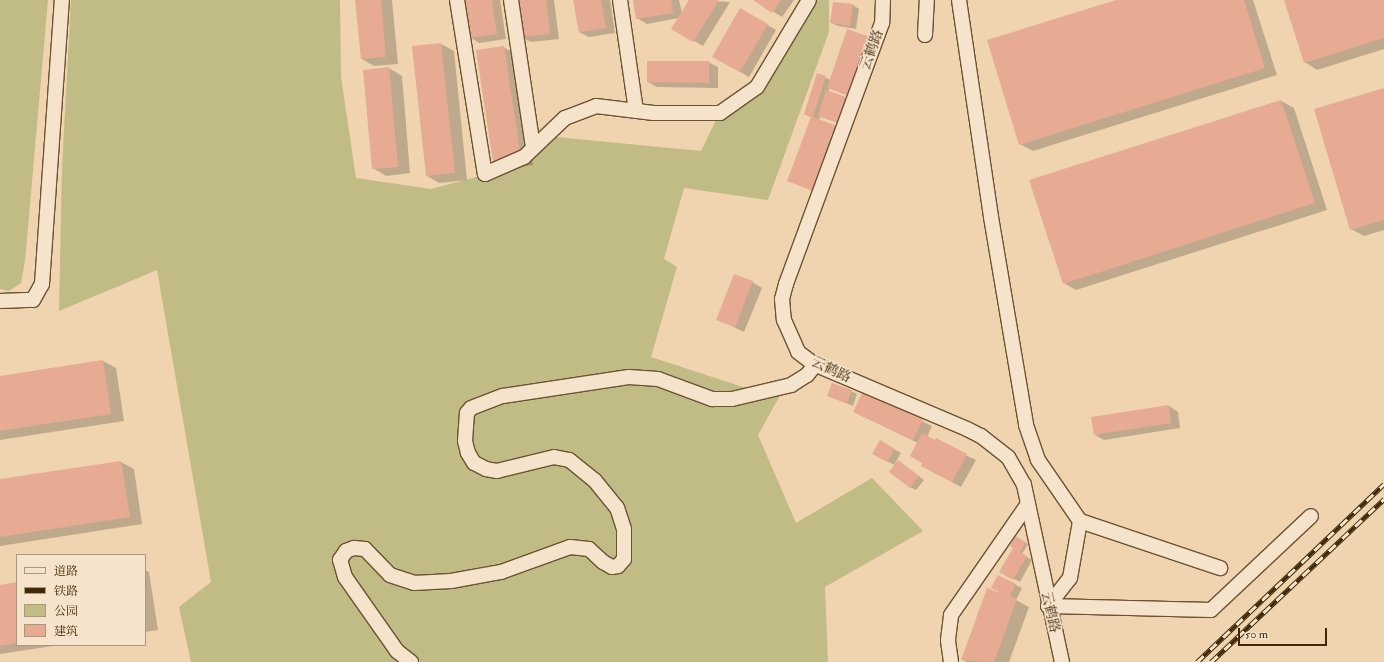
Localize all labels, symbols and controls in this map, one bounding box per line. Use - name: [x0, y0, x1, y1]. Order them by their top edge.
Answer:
- street label: 云鹤路: [857, 27, 887, 73]
- street label: 云鹤路: [808, 354, 854, 386]
- legend: [16, 554, 146, 646]
- text: 道路: [54, 564, 78, 579]
- text: 铁路: [54, 584, 78, 599]
- street label: 云鹤路: [1037, 590, 1063, 634]
- text: 公园: [54, 604, 78, 619]
- scale bar: [1240, 620, 1329, 646]
- text: 建筑: [54, 624, 78, 639]
- text: 50 m: [1245, 627, 1268, 642]

